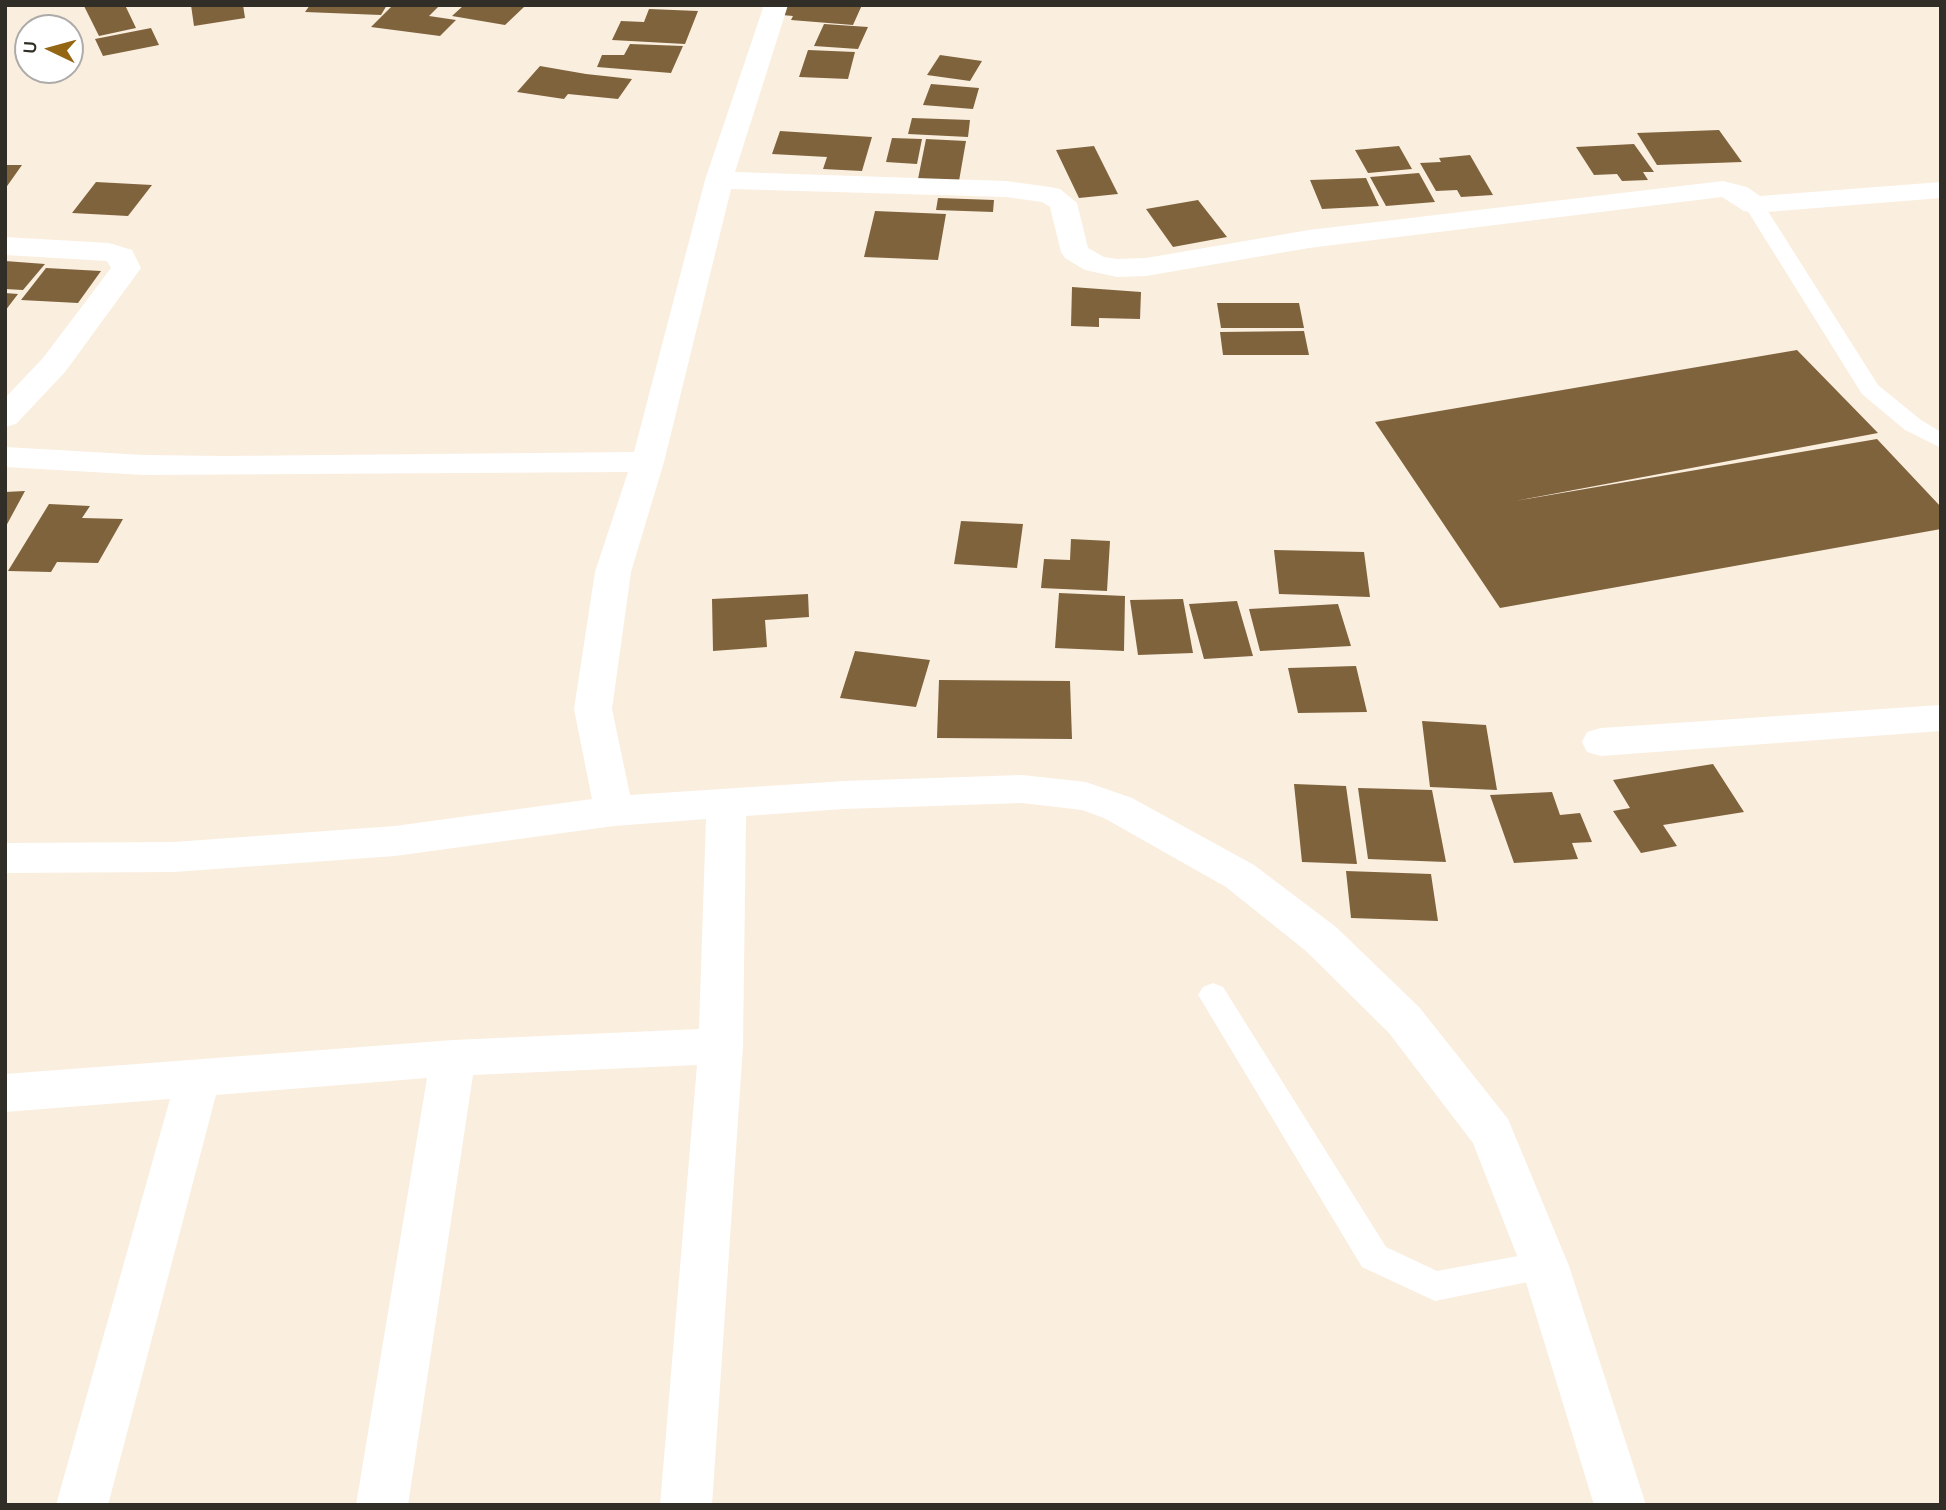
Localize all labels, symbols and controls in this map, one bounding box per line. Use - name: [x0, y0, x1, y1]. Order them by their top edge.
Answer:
- north arrow: [14, 14, 84, 84]
- text: U: [19, 40, 42, 55]

